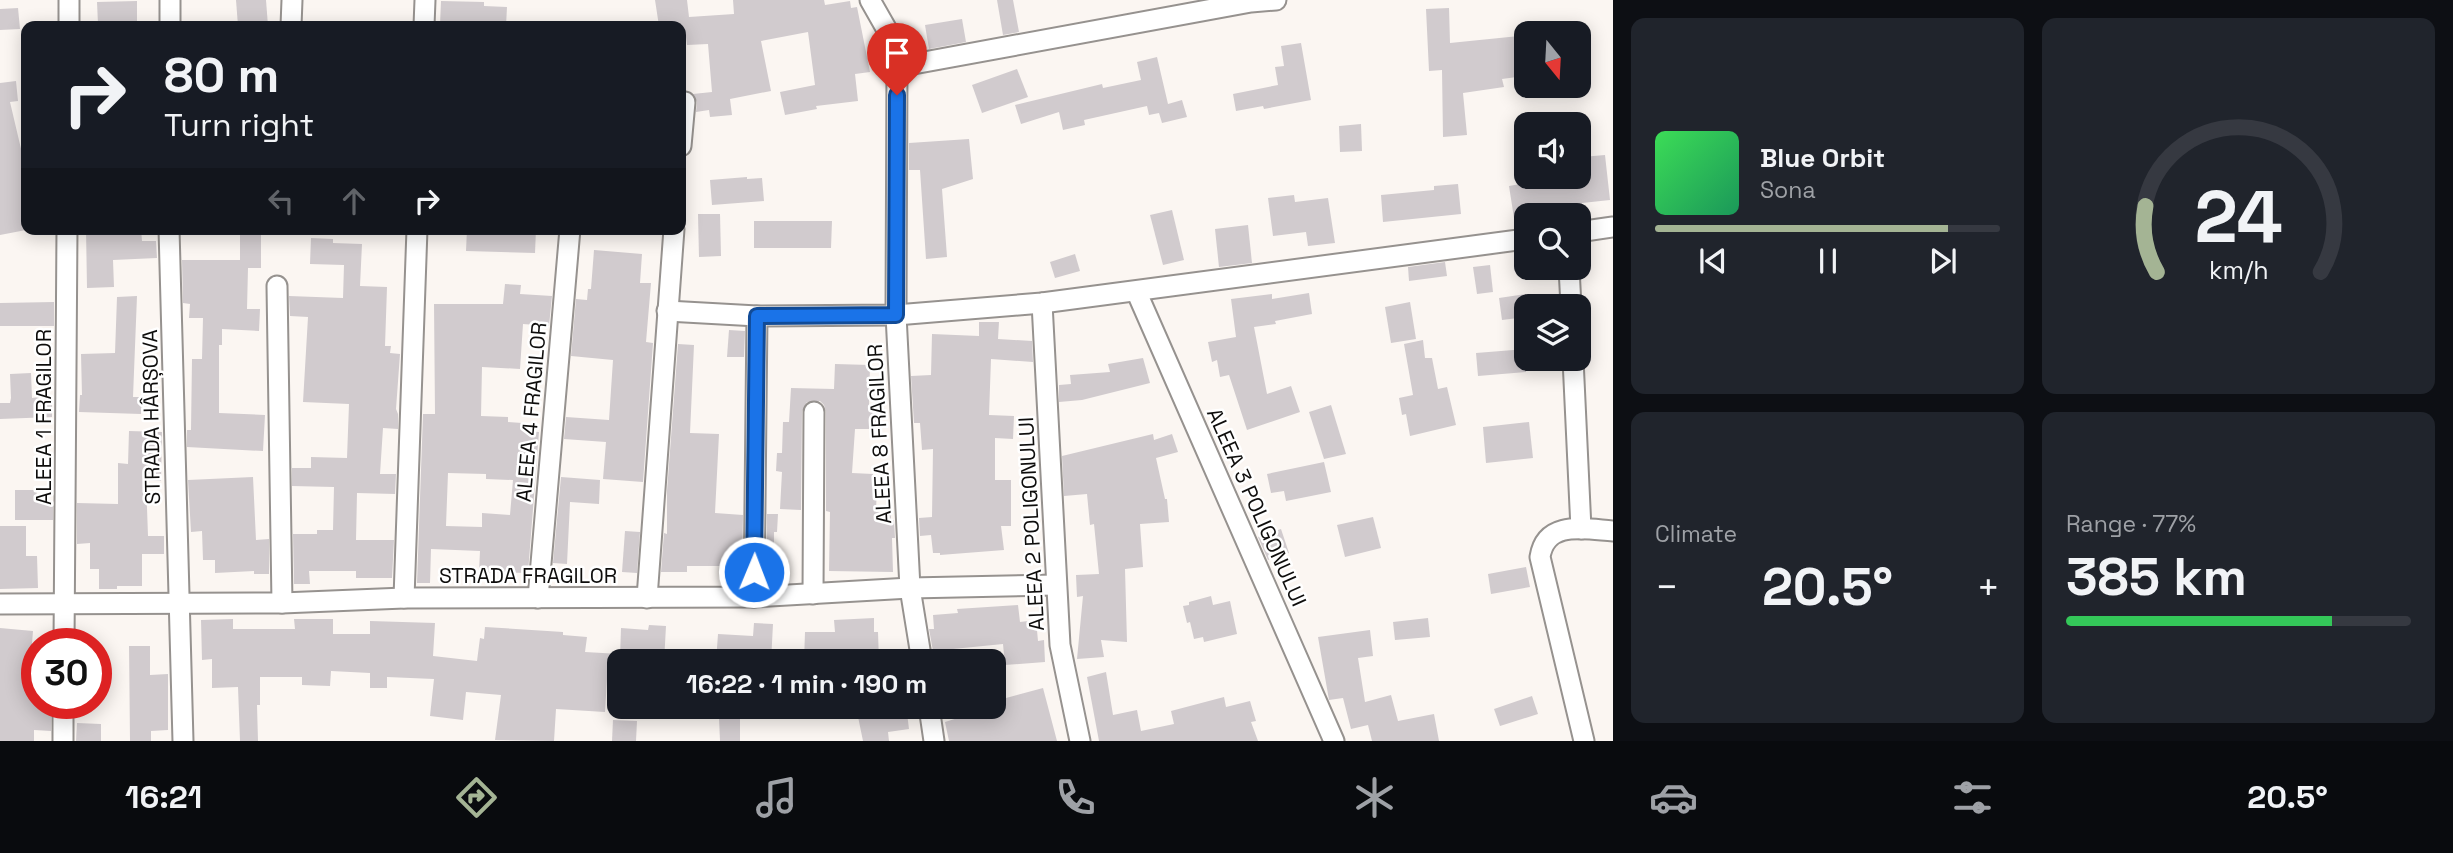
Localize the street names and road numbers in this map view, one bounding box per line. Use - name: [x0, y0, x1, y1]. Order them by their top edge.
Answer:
- street label: ALEEA 4 FRAGILOR: [510, 321, 552, 503]
- street label: ALEEA 1 FRAGILOR: [30, 329, 57, 505]
- street label: STRADA HÂRȘOVA: [136, 329, 166, 505]
- street label: ALEEA 8 FRAGILOR: [861, 343, 897, 525]
- street label: ALEEA 3 POLIGONULUI: [1201, 404, 1313, 610]
- street label: ALEEA 2 POLIGONULUI: [1012, 416, 1050, 632]
- street label: STRADA FRAGILOR: [439, 562, 617, 589]

